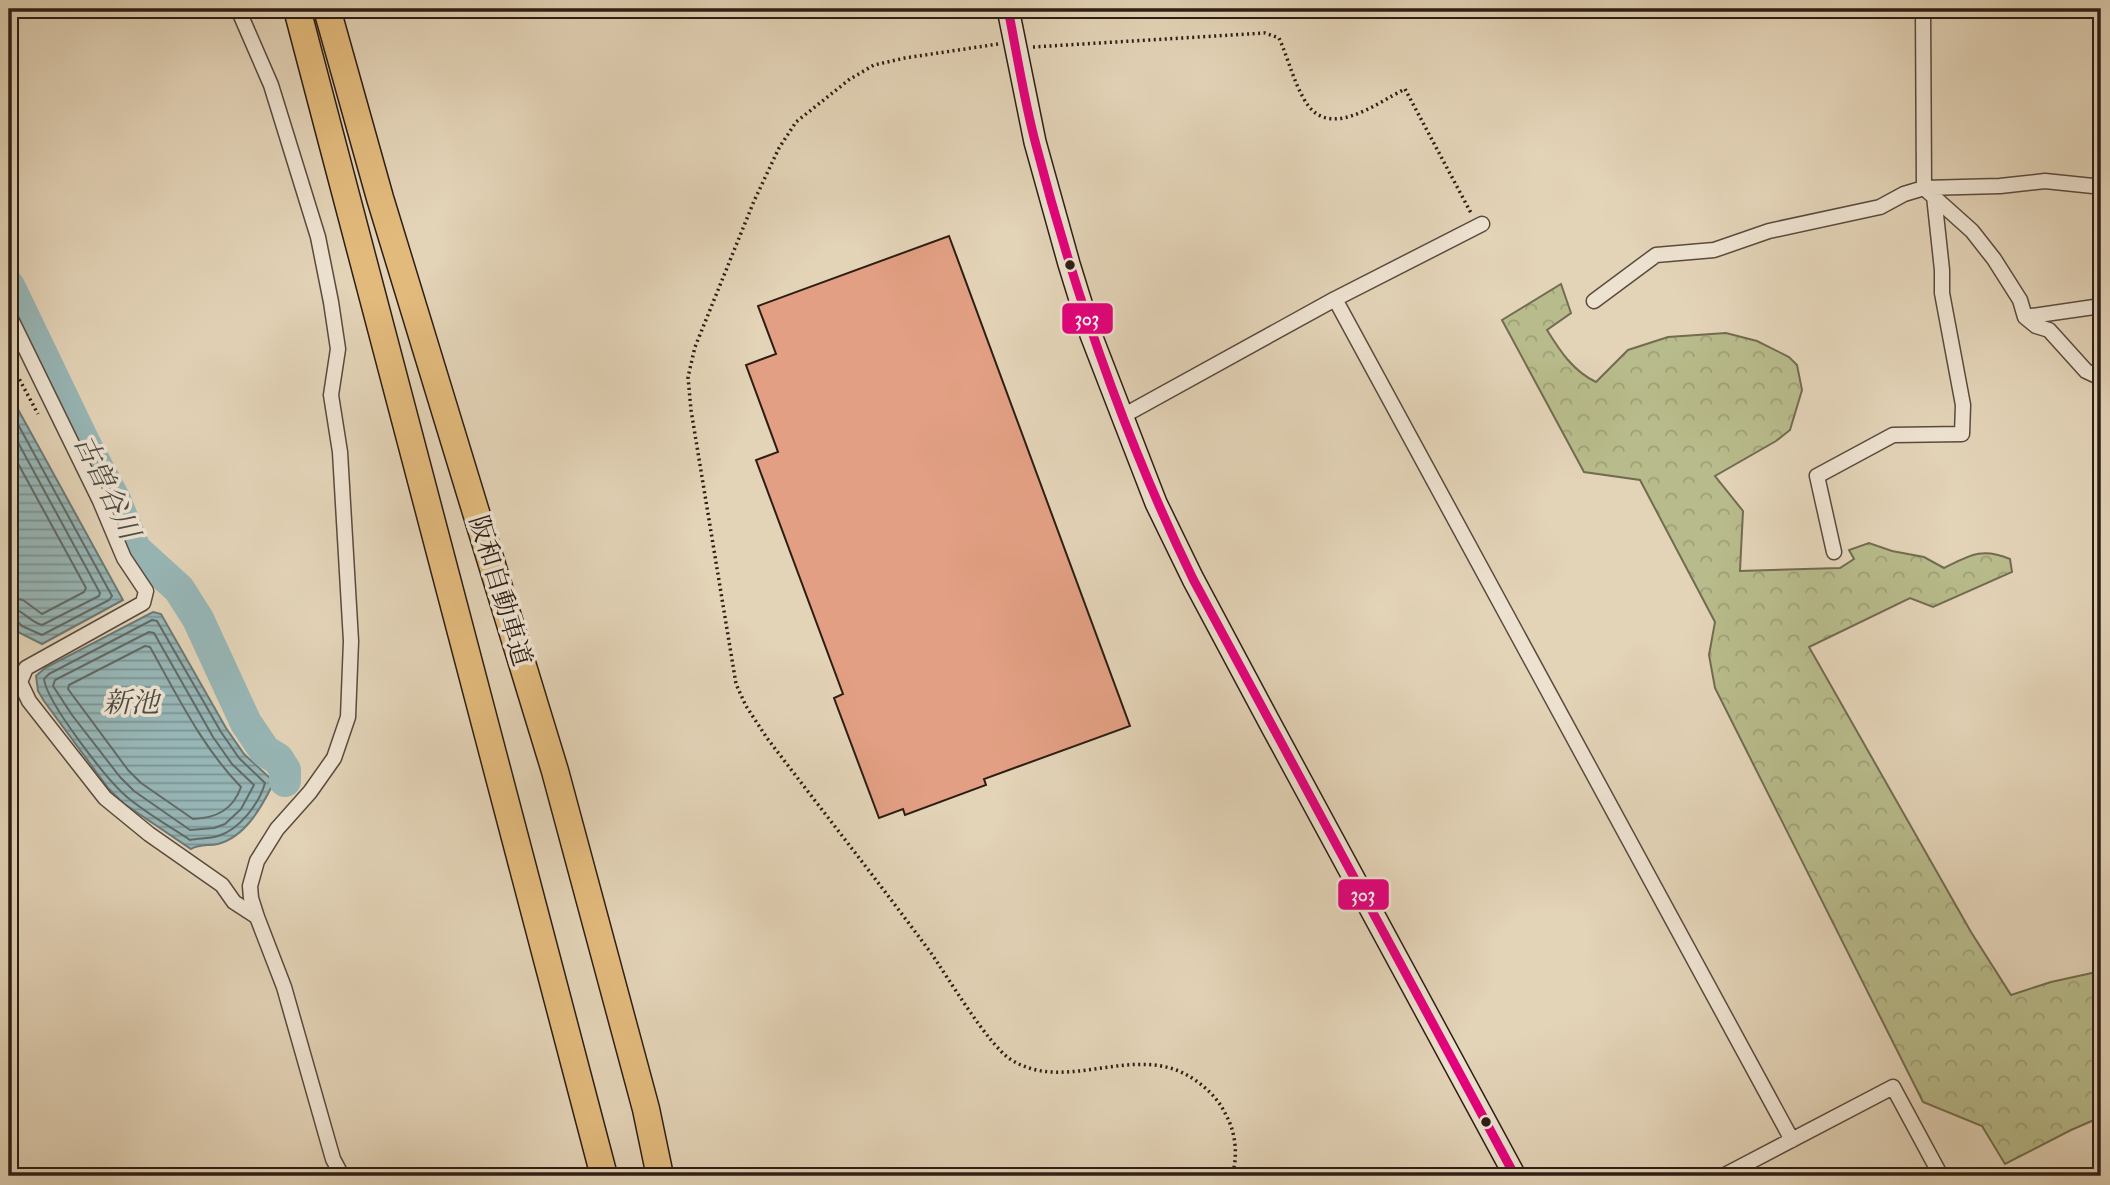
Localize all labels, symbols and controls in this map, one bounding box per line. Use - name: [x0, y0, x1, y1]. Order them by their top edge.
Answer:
- unlabelled marker: [1063, 258, 1077, 272]
- line badge: 303: [1061, 302, 1114, 335]
- text: 303: [1075, 307, 1099, 331]
- water label: 古曽谷川: [66, 429, 148, 548]
- street label: 阪和自動車道: [462, 512, 538, 670]
- water label: 新池: [103, 686, 162, 721]
- line badge: 303: [1337, 878, 1390, 911]
- text: 303: [1351, 883, 1375, 907]
- unlabelled marker: [1479, 1115, 1493, 1129]

